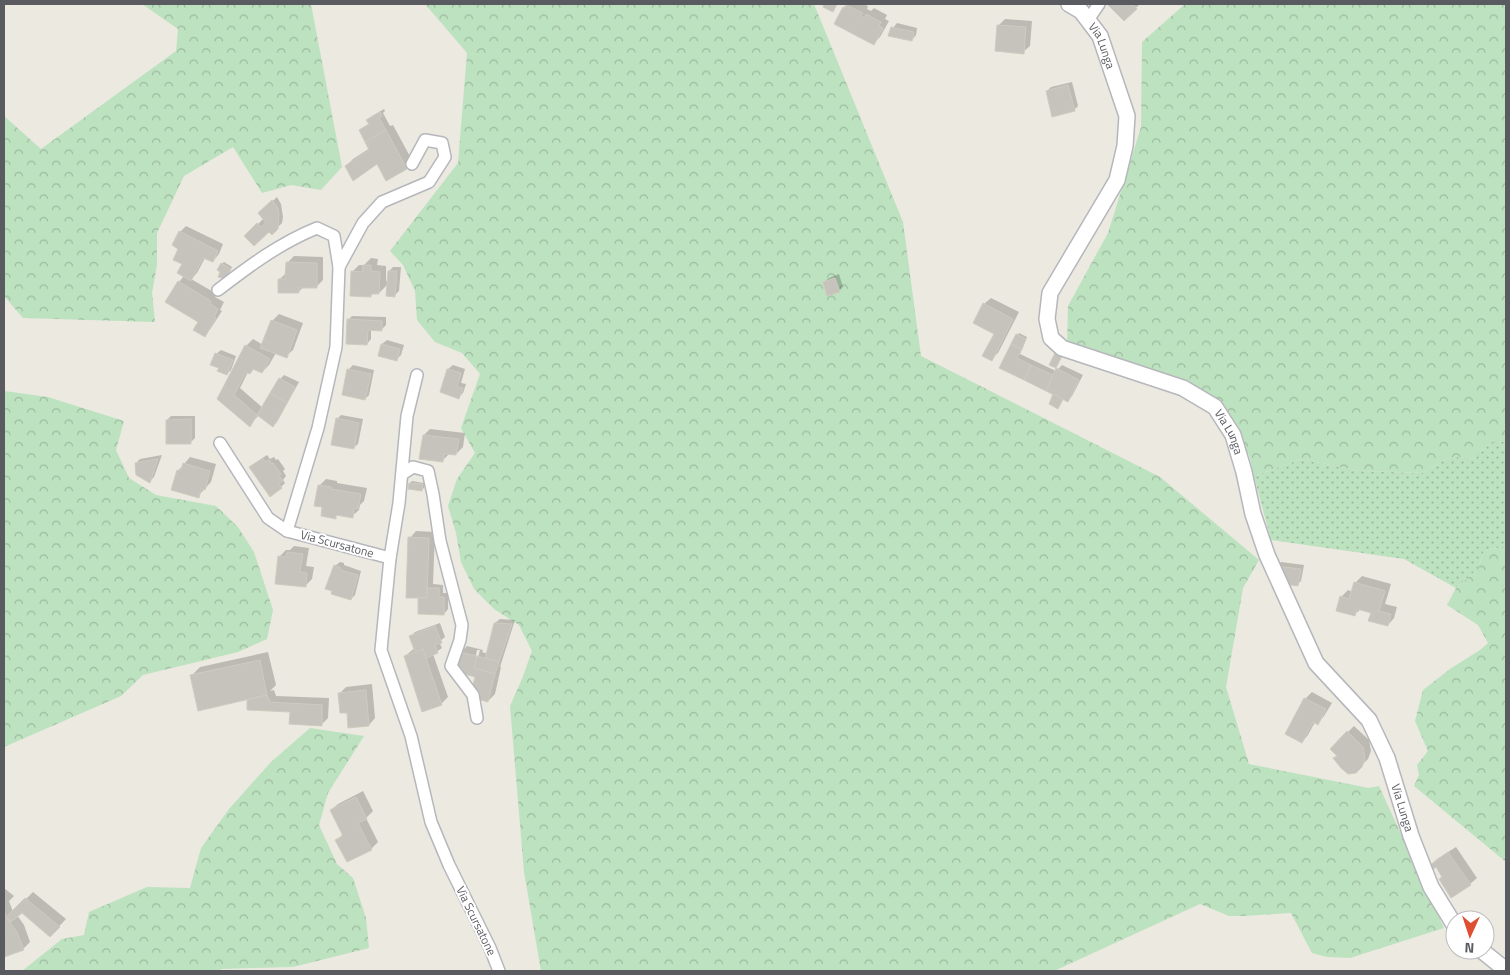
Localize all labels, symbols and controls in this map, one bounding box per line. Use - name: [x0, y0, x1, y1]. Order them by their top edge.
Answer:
- street label: Via Lunga: [1084, 18, 1120, 71]
- street label: Via Lunga: [1210, 405, 1248, 457]
- street label: Via Scursatone: [298, 525, 376, 562]
- street label: Via Lunga: [1387, 781, 1419, 834]
- street label: Via Scursatone: [451, 883, 501, 959]
- north arrow: [1445, 910, 1495, 960]
- text: N: [1464, 938, 1475, 959]

